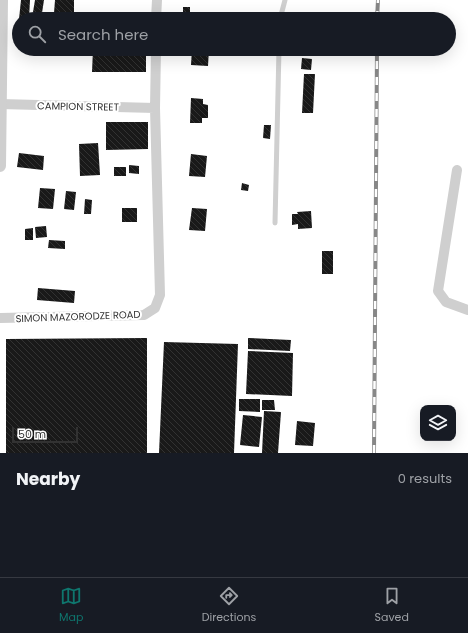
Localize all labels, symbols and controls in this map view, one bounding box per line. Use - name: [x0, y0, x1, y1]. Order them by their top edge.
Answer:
- search box: [12, 12, 456, 56]
- icon: search: [26, 23, 48, 45]
- text: Search here: [58, 24, 148, 45]
- street label: CAMPION STREET: [37, 98, 120, 115]
- street label: SIMON MAZORODZE ROAD: [15, 307, 141, 326]
- map controls: [420, 405, 456, 441]
- button: layers: [420, 405, 456, 441]
- scale bar: [12, 425, 78, 444]
- text: 50 m: [18, 426, 46, 442]
- text: Nearby: [16, 467, 80, 491]
- text: 0 results: [398, 469, 452, 488]
- tab: Map: [59, 585, 83, 626]
- tab: Directions: [202, 585, 256, 626]
- tab: Saved: [375, 585, 409, 626]

